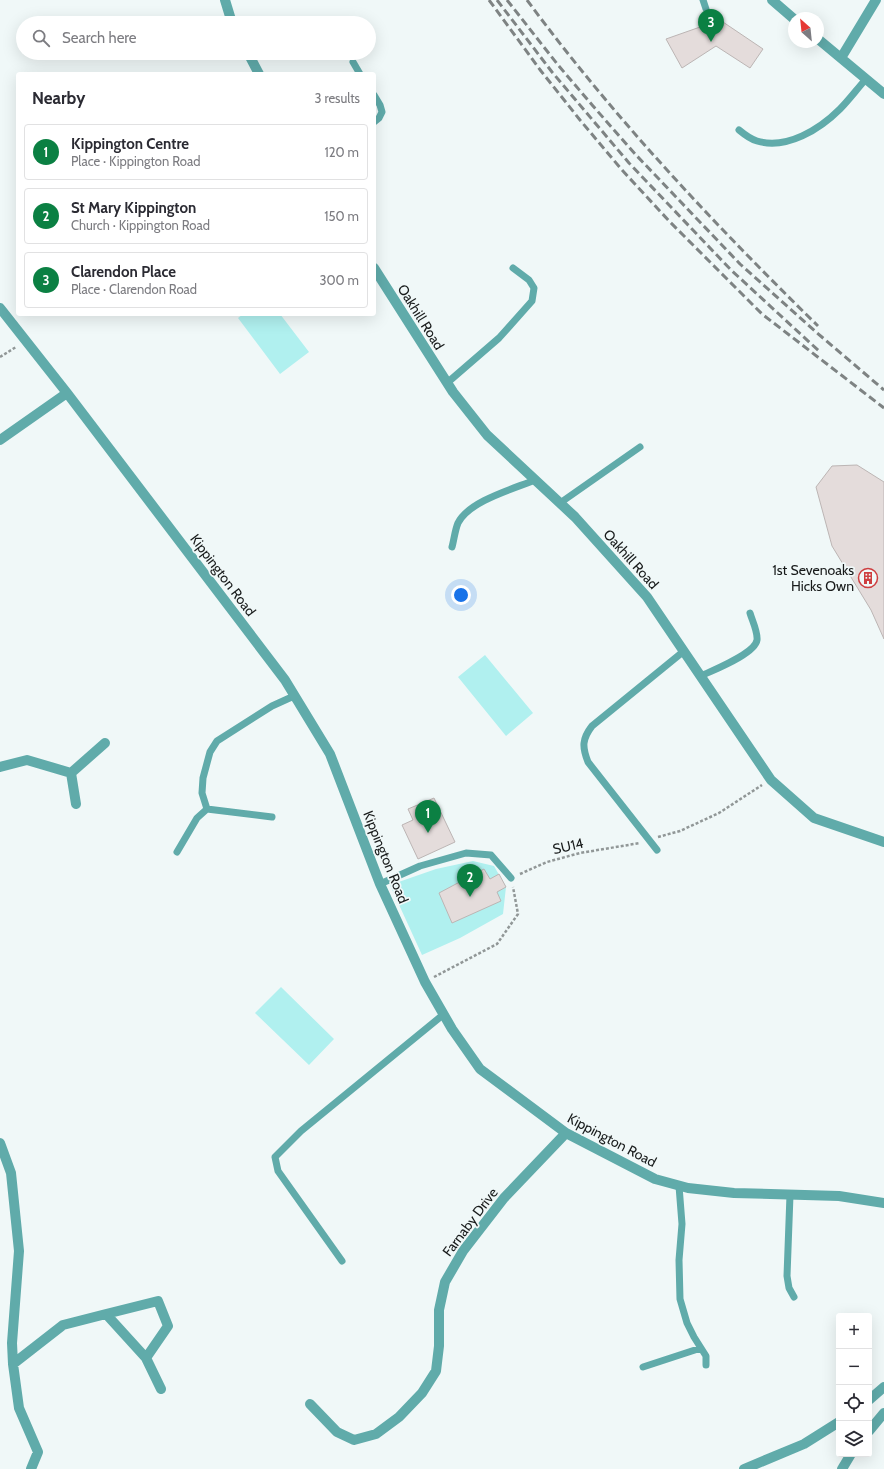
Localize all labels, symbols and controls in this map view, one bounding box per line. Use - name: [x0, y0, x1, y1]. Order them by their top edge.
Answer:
- pin: 3: [698, 9, 724, 42]
- north arrow: [788, 12, 824, 48]
- search box: [16, 16, 376, 60]
- icon: search: [30, 27, 52, 49]
- text: Search here: [62, 29, 137, 47]
- text: Nearby: [32, 88, 85, 108]
- text: 3 results: [314, 90, 360, 106]
- text: Kippington Centre: [71, 135, 189, 153]
- text: 1: [44, 144, 48, 160]
- text: 120 m: [325, 144, 359, 160]
- text: Place · Kippington Road: [71, 153, 200, 169]
- text: St Mary Kippington: [71, 199, 196, 217]
- text: 2: [43, 208, 49, 224]
- text: 150 m: [324, 208, 359, 224]
- text: Church · Kippington Road: [71, 217, 210, 233]
- text: Clarendon Place: [71, 263, 176, 281]
- text: 3: [42, 272, 50, 288]
- text: 300 m: [319, 272, 359, 288]
- text: Place · Clarendon Road: [71, 281, 197, 297]
- street label: Oakhill Road: [394, 281, 448, 353]
- street label: Oakhill Road: [599, 525, 663, 593]
- street label: Kippington Road: [186, 530, 260, 620]
- place label: 1st Sevenoaks Hicks Own: [772, 561, 854, 595]
- building icon: 1st Sevenoaks Hicks Own: [857, 567, 879, 589]
- your location: [451, 585, 471, 605]
- pin: 1: [415, 800, 441, 833]
- street label: Kippington Road: [359, 808, 413, 906]
- street label: SU14: [551, 834, 585, 858]
- pin: 2: [457, 864, 483, 897]
- street label: Kippington Road: [564, 1109, 660, 1171]
- street label: Farnaby Drive: [438, 1184, 502, 1260]
- map controls: [836, 1313, 872, 1457]
- button: +: [836, 1313, 872, 1349]
- button: −: [836, 1349, 872, 1385]
- button: locate: [836, 1385, 872, 1421]
- button: layers: [836, 1421, 872, 1457]

